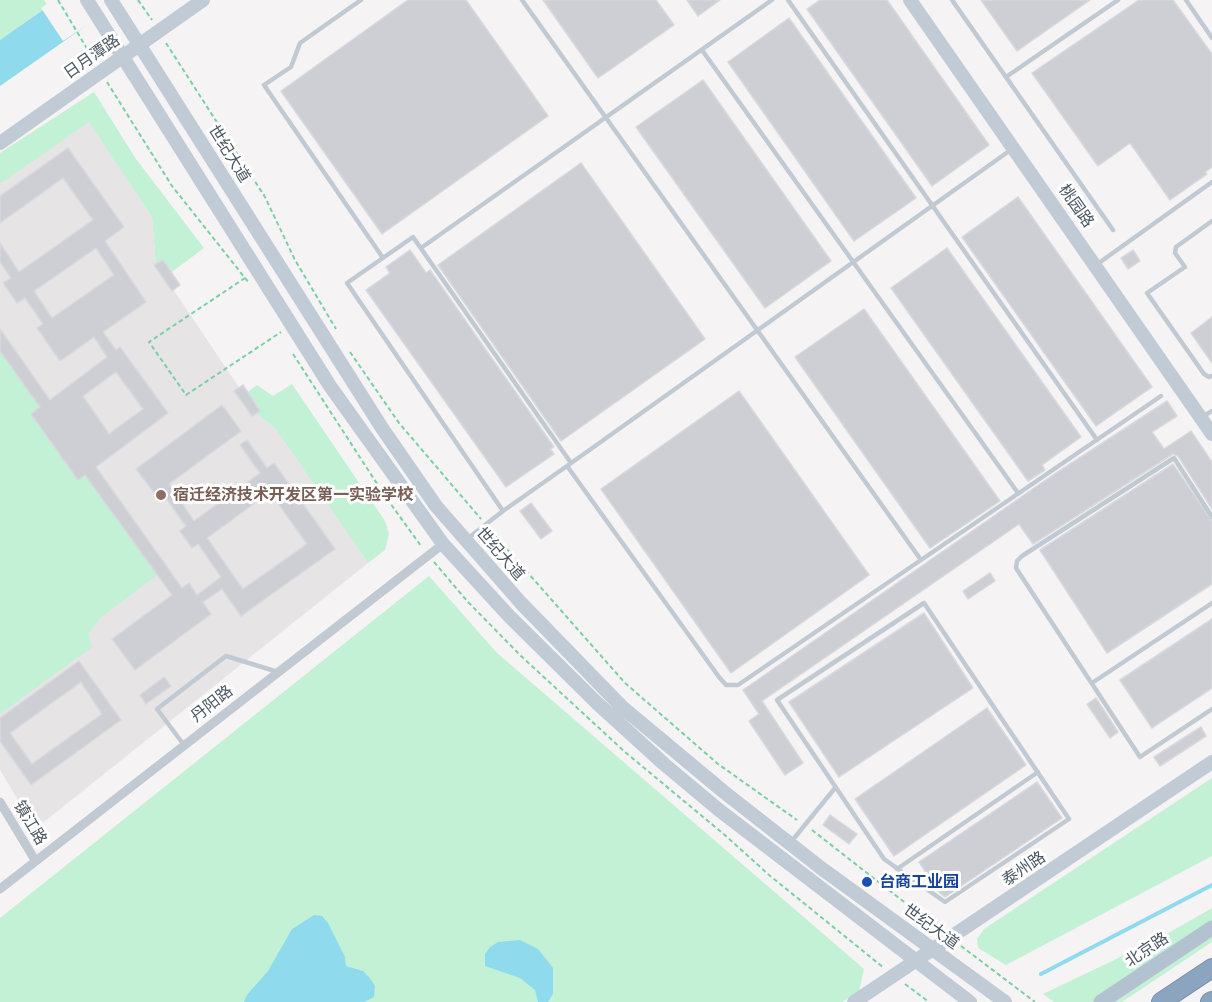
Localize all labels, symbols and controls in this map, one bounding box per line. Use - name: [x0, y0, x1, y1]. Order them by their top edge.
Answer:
- street label: 日月潭路: [60, 31, 124, 83]
- street label: 世纪大道: [204, 122, 254, 186]
- street label: 桃园路: [1054, 181, 1098, 231]
- place label: 宿迁经济技术开发区第一实验学校: [173, 485, 413, 505]
- marker: 宿迁经济技术开发区第一实验学校: [154, 488, 168, 502]
- street label: 世纪大道: [472, 524, 528, 584]
- street label: 丹阳路: [187, 682, 237, 726]
- street label: 镇江路: [9, 797, 51, 849]
- street label: 泰州路: [999, 848, 1049, 890]
- place label: 台商工业园: [879, 872, 959, 892]
- marker: 台商工业园: [860, 875, 874, 889]
- street label: 世纪大道: [899, 900, 963, 954]
- street label: 北京路: [1122, 929, 1172, 971]

